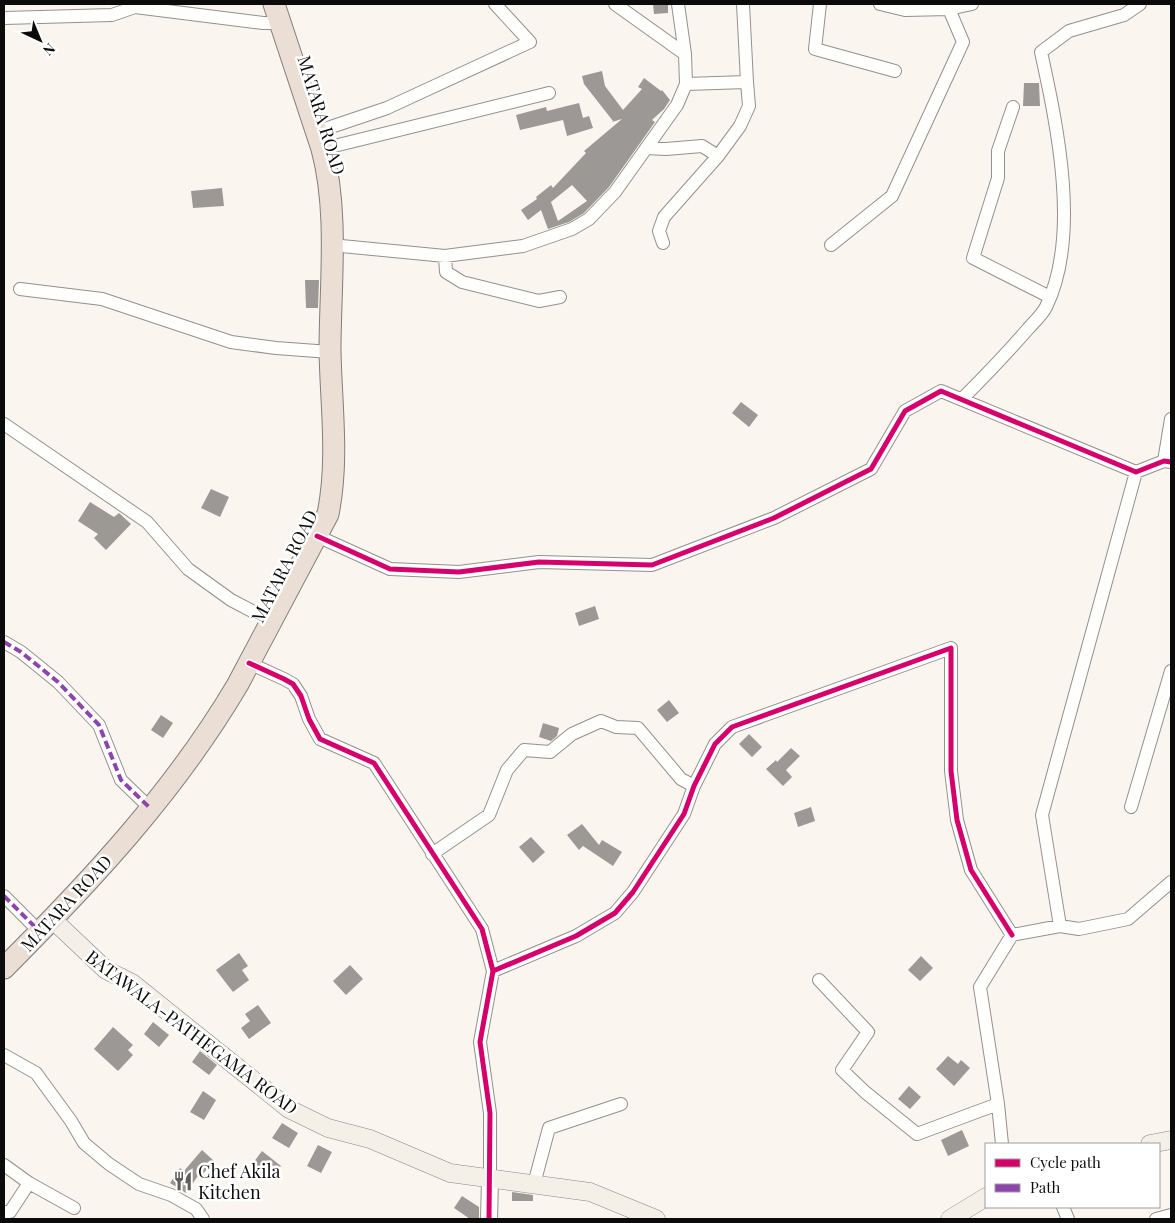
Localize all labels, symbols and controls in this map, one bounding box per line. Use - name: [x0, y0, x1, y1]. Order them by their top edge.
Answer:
- north arrow: [15, 15, 65, 65]
- text: N: [39, 39, 60, 60]
- street label: MATARA ROAD: [292, 52, 352, 178]
- street label: MATARA ROAD: [245, 505, 323, 627]
- street label: MATARA ROAD: [15, 850, 117, 956]
- street label: BATAWALA-PATHEGAMA ROAD: [81, 944, 303, 1120]
- legend: [985, 1143, 1160, 1208]
- text: Cycle path: [1030, 1152, 1101, 1172]
- place label: Chef Akila Kitchen: [198, 1159, 281, 1204]
- restaurant icon: Chef Akila Kitchen: [172, 1170, 194, 1192]
- text: Path: [1030, 1177, 1060, 1197]

